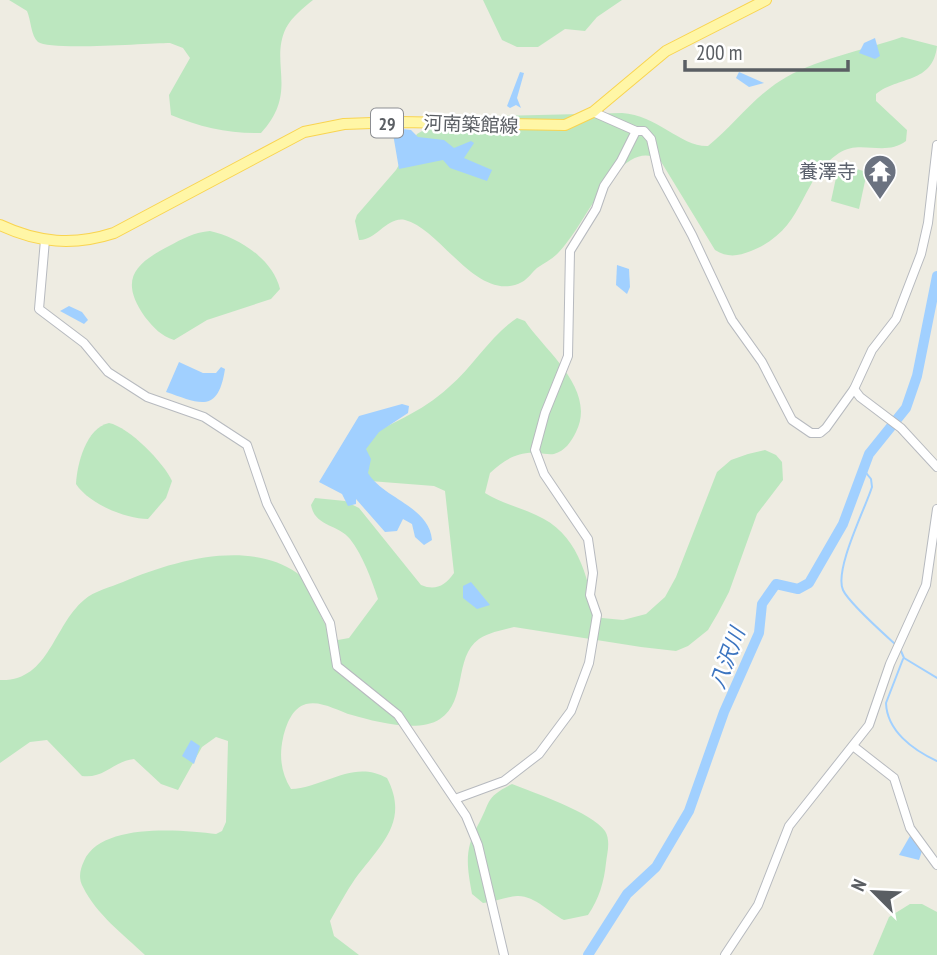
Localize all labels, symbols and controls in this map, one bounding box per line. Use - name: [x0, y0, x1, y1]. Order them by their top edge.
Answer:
- scale bar: [685, 28, 848, 72]
- text: 200 m: [696, 39, 742, 66]
- road number: 29: [371, 109, 403, 138]
- street label: 河南築館線: [423, 110, 519, 138]
- temple icon: 養澤寺: [861, 152, 899, 201]
- place label: 養澤寺: [799, 159, 856, 183]
- water label: 八沢川: [704, 622, 751, 692]
- north arrow: [839, 857, 909, 927]
- text: N: [845, 876, 872, 895]

